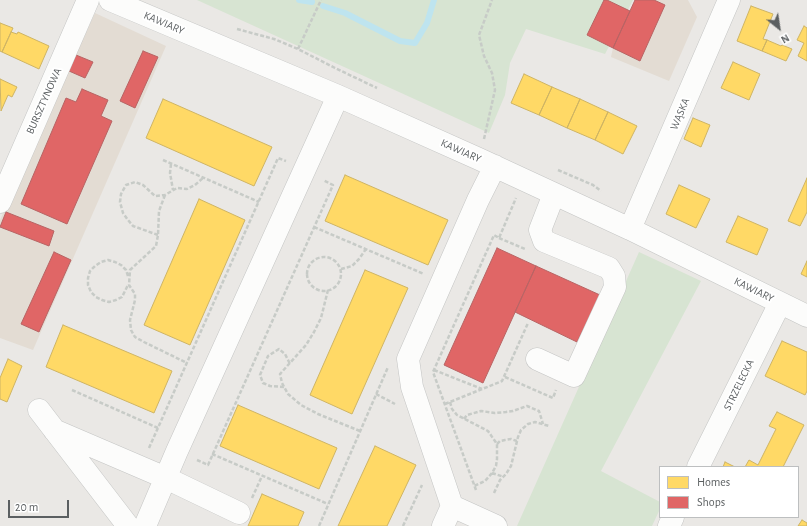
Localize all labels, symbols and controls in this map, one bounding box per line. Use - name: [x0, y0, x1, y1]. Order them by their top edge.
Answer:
- north arrow: [759, 8, 799, 48]
- street label: KAWIARY: [142, 9, 186, 37]
- text: N: [779, 32, 791, 46]
- street label: BURSZTYNOWA: [23, 66, 65, 136]
- street label: WĄSKA: [667, 96, 693, 132]
- street label: KAWIARY: [439, 136, 483, 166]
- street label: KAWIARY: [732, 275, 776, 305]
- street label: STRZELECKA: [721, 357, 757, 413]
- legend: [659, 466, 799, 518]
- text: Homes: [697, 476, 730, 488]
- scale bar: [10, 492, 71, 518]
- text: Shops: [697, 496, 725, 508]
- text: 20 m: [15, 501, 38, 513]

